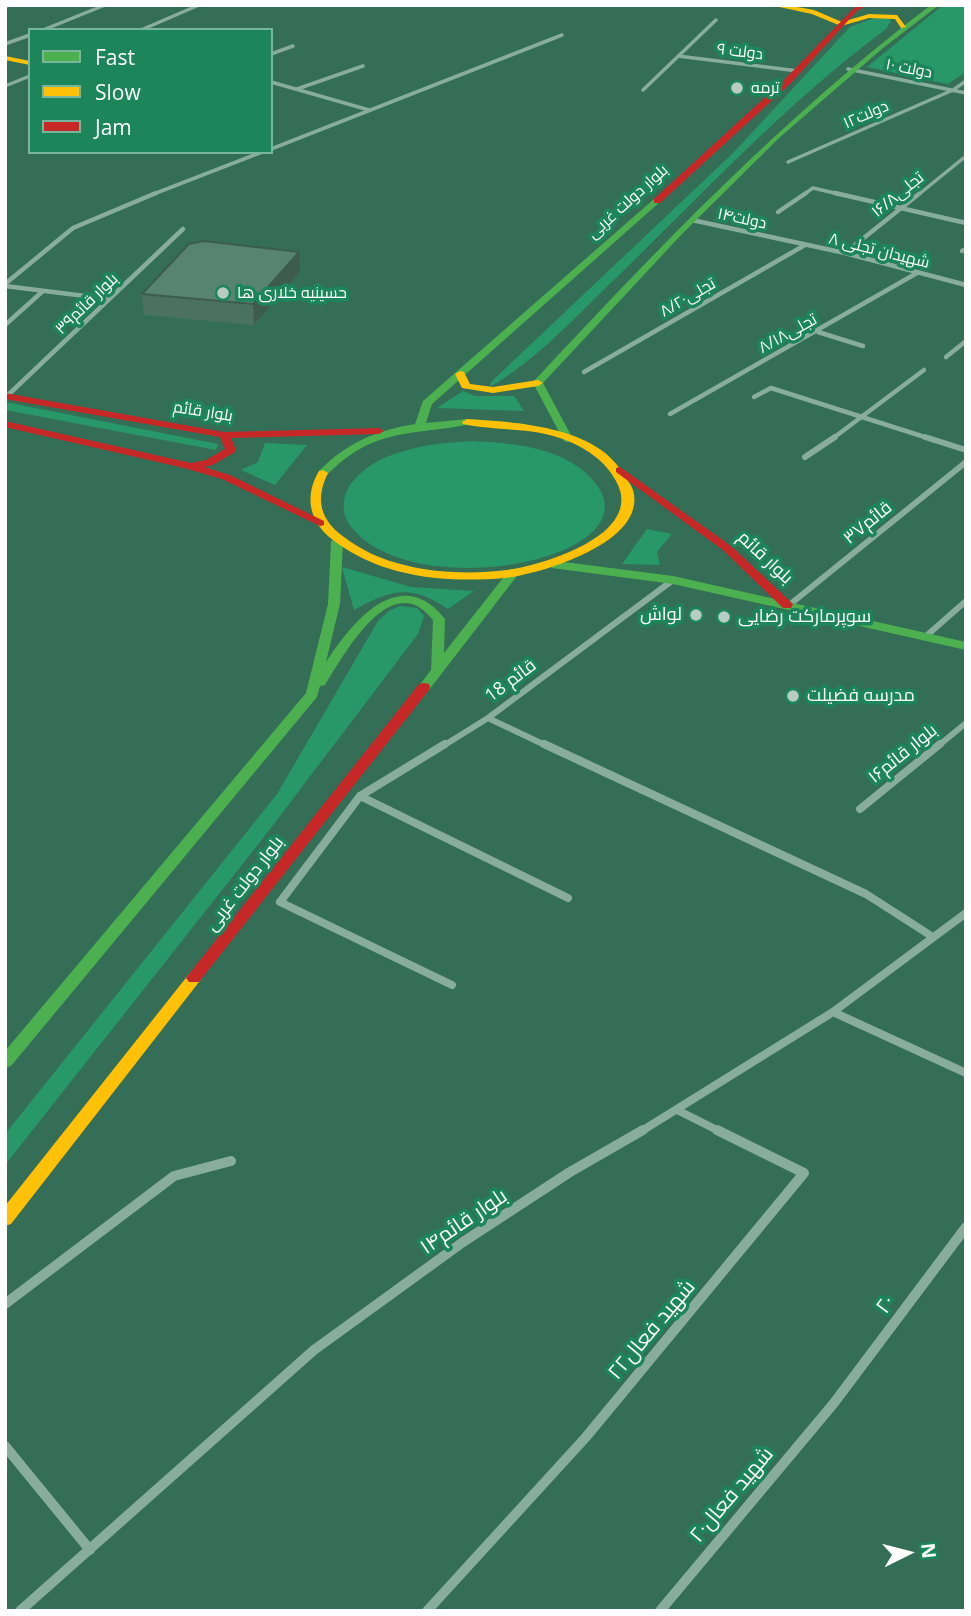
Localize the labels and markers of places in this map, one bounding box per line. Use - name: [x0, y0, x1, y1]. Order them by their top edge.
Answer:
- place label: ترمه: [751, 78, 780, 98]
- marker: ترمه: [729, 80, 745, 96]
- place label: حسینیه خلاری ها: [237, 283, 347, 303]
- marker: حسینیه خلاری ها: [215, 285, 231, 301]
- place label: لواش: [640, 604, 682, 626]
- place label: سوپرمارکت رضایی: [738, 606, 871, 628]
- marker: لواش: [688, 607, 704, 623]
- marker: سوپرمارکت رضایی: [716, 609, 732, 625]
- place label: مدرسه فضیلت: [807, 685, 915, 707]
- marker: مدرسه فضیلت: [785, 688, 801, 704]

